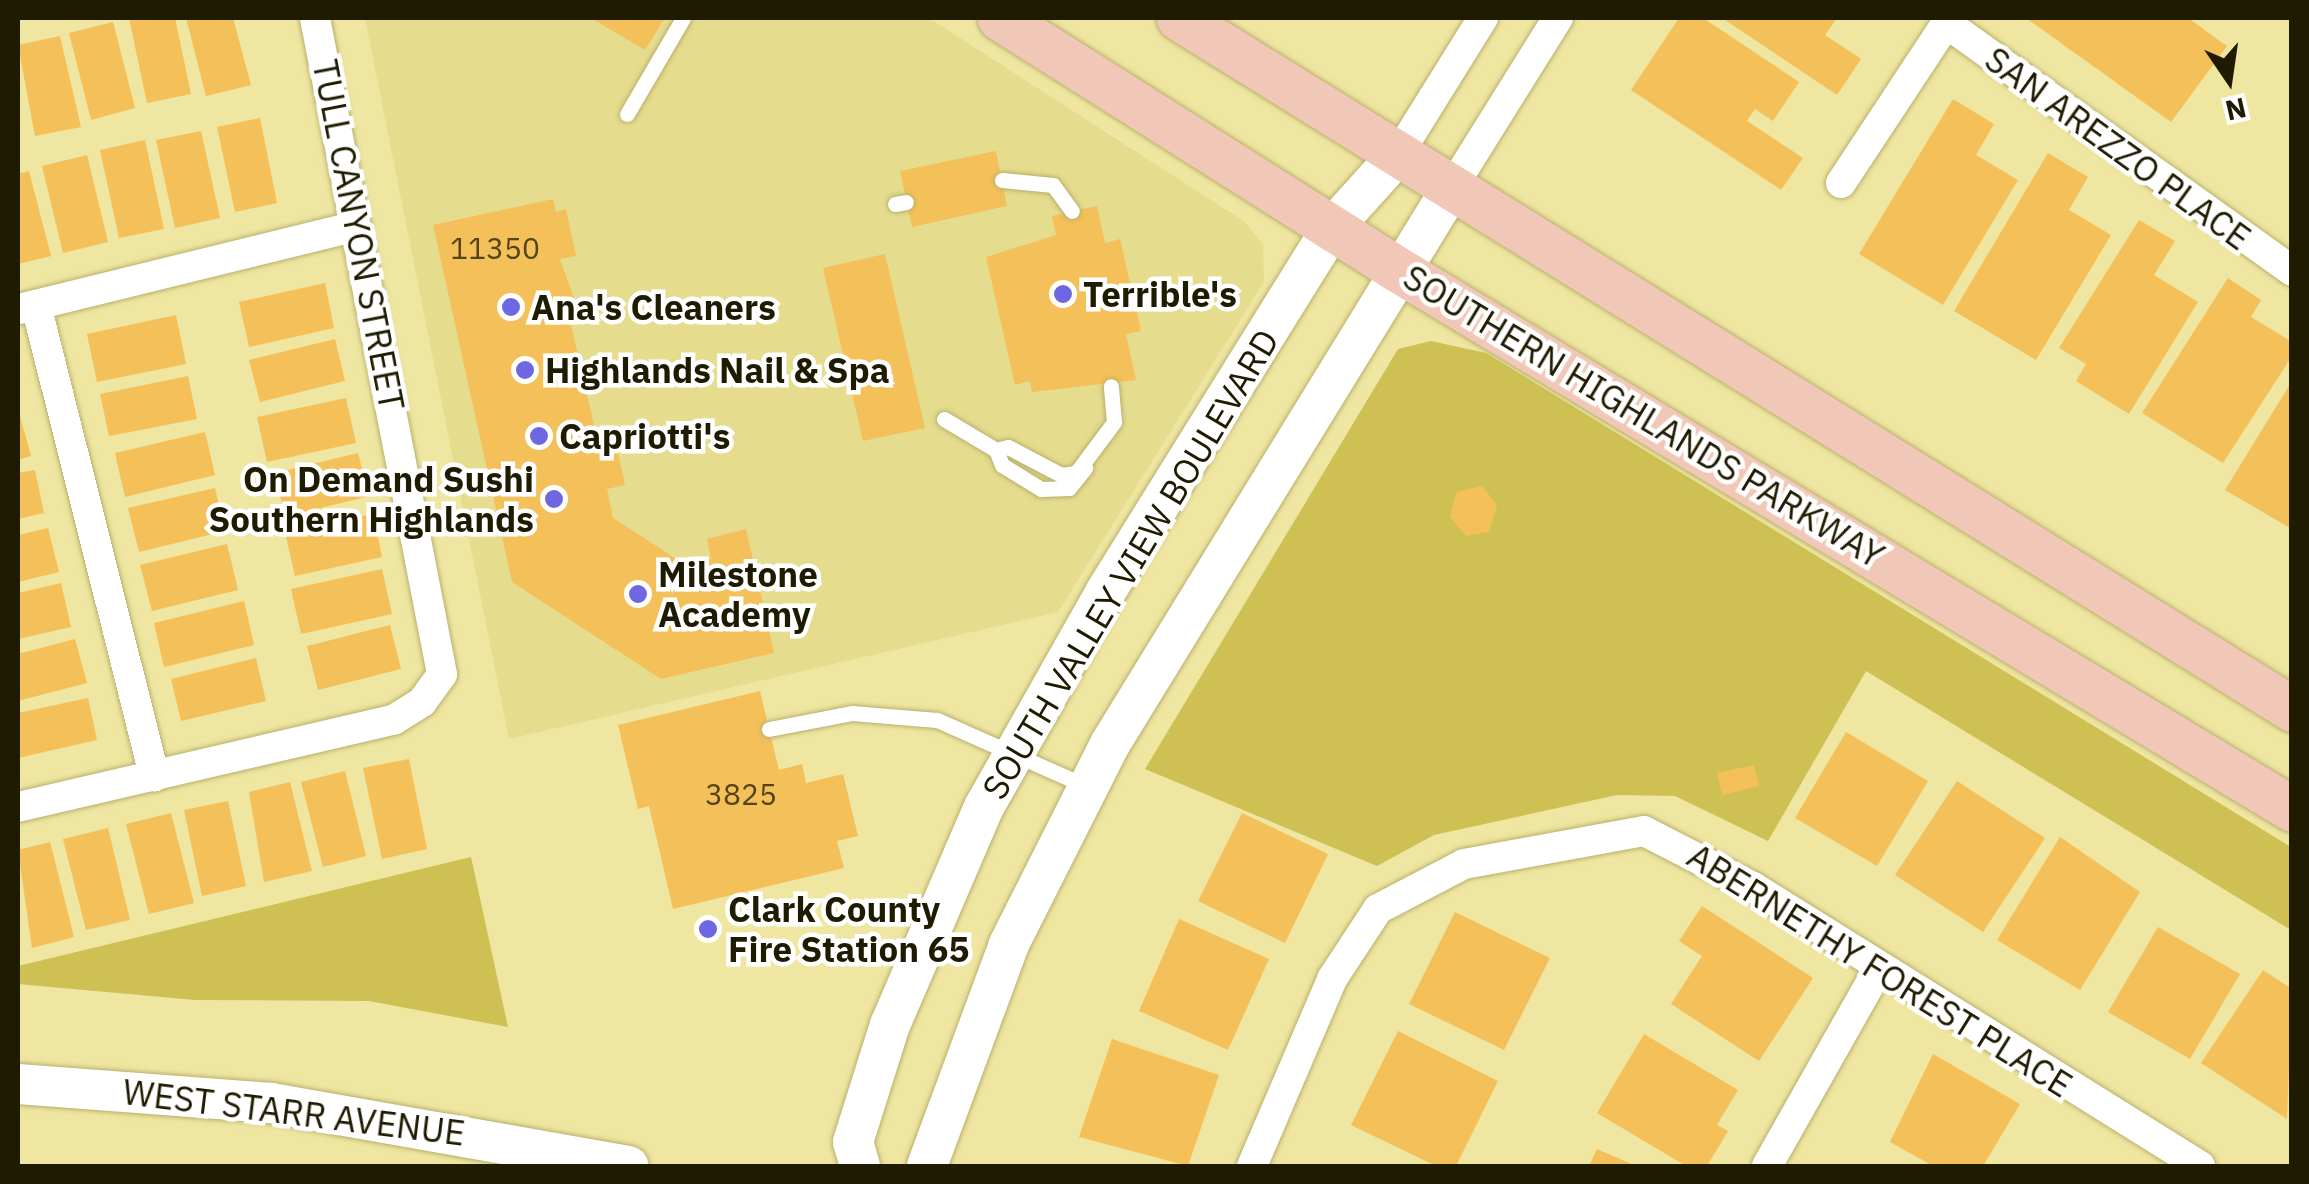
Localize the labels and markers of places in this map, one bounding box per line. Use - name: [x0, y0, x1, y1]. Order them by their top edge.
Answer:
- place label: Terrible's: [1083, 273, 1237, 315]
- marker: Terrible's: [1052, 283, 1074, 305]
- place label: Ana's Cleaners: [531, 286, 776, 328]
- marker: Ana's Cleaners: [500, 296, 522, 318]
- place label: Highlands Nail & Spa: [545, 349, 890, 391]
- marker: Highlands Nail & Spa: [514, 359, 536, 381]
- place label: Capriotti's: [559, 415, 730, 457]
- marker: Capriotti's: [528, 425, 550, 447]
- place label: On Demand Sushi Southern Highlands: [209, 458, 534, 540]
- marker: On Demand Sushi Southern Highlands: [543, 488, 565, 510]
- place label: Milestone Academy: [658, 553, 818, 635]
- marker: Milestone Academy: [627, 583, 649, 605]
- place label: Clark County Fire Station 65: [728, 888, 969, 970]
- marker: Clark County Fire Station 65: [697, 918, 719, 940]

